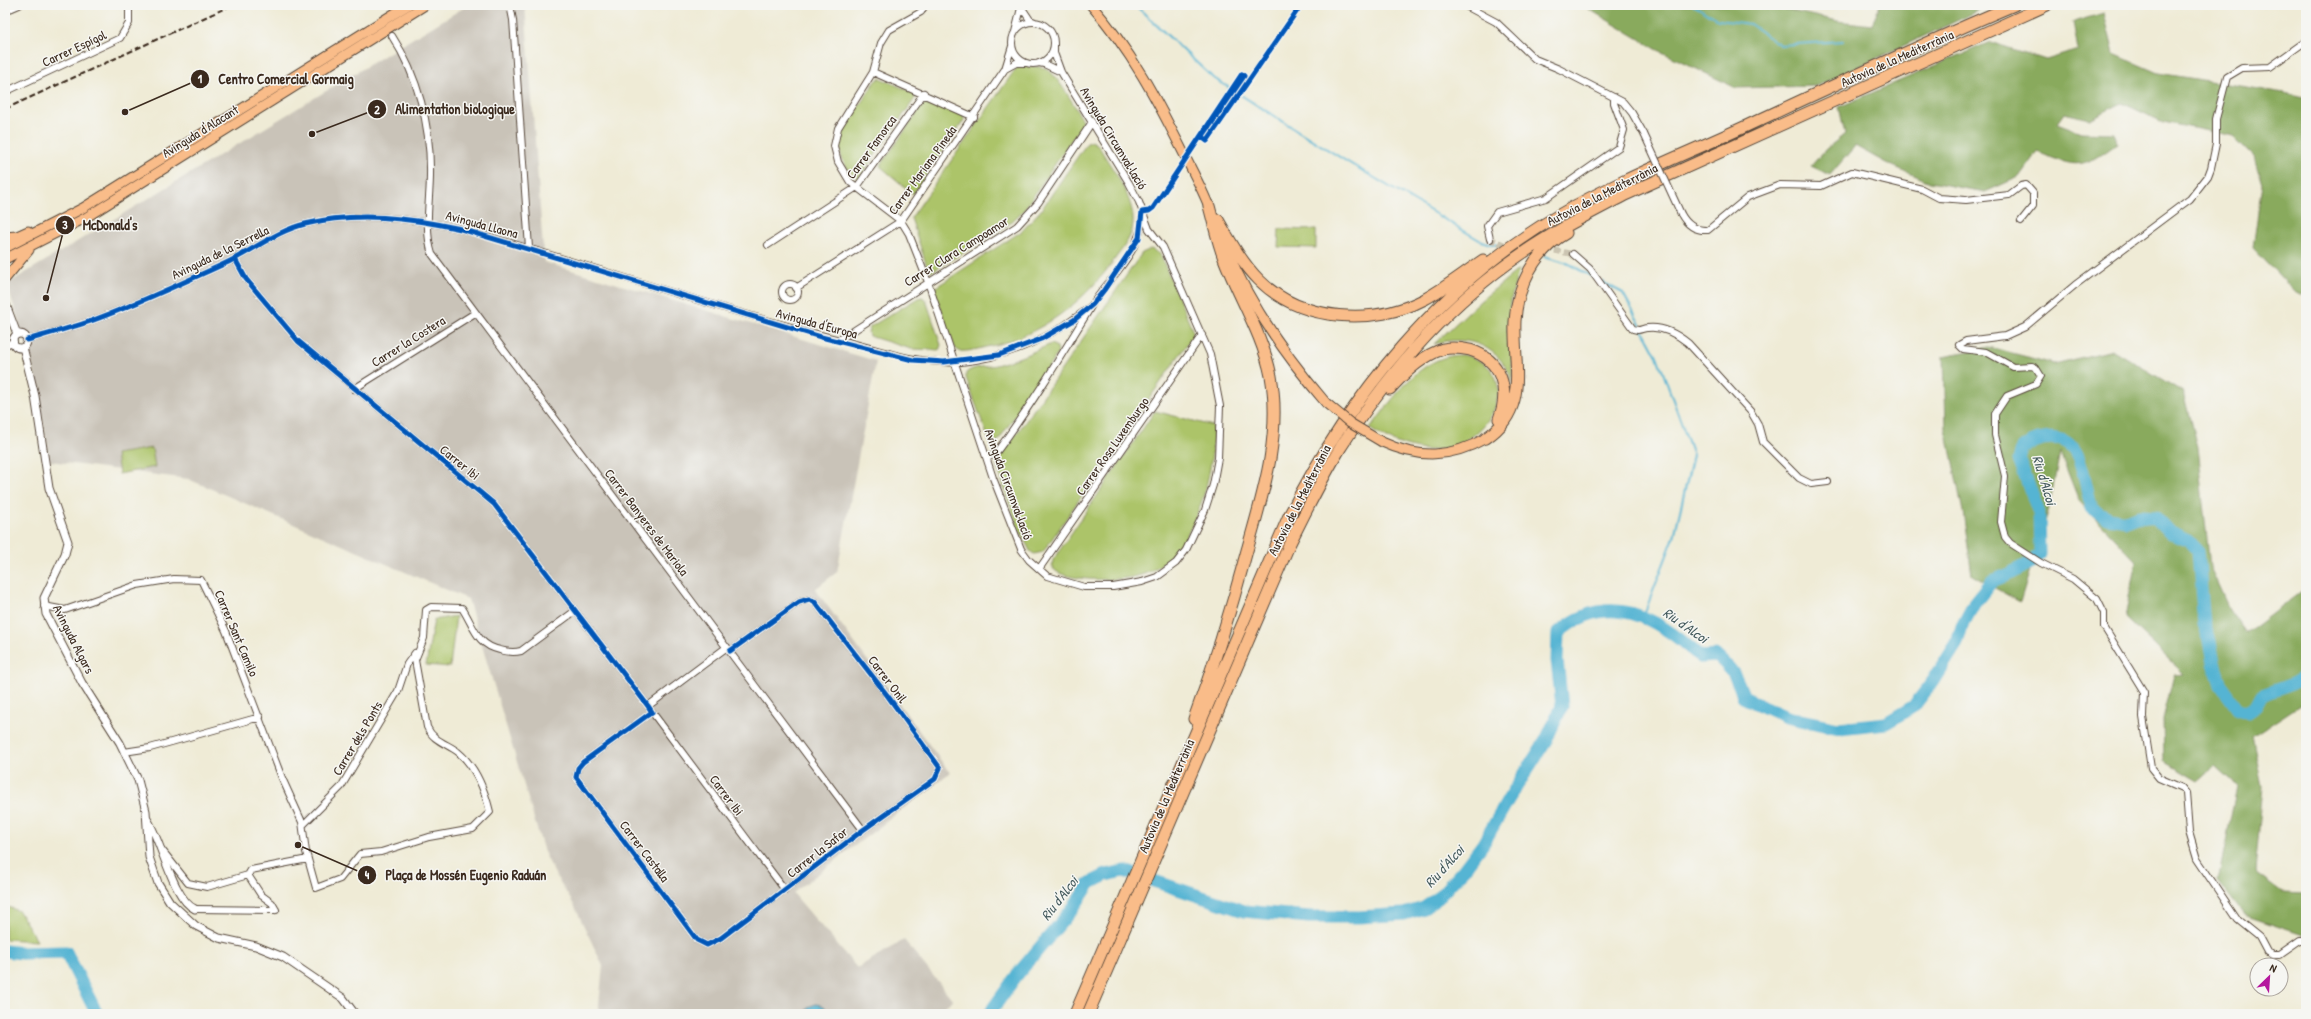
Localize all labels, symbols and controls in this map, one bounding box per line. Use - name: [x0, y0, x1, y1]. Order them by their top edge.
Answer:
- street label: Carrer Espígol: [39, 25, 110, 71]
- street label: Autovia de la Mediterrània: [1838, 25, 1956, 91]
- callout: Centro Comercial Gormaig: [190, 66, 362, 92]
- text: Centro Comercial Gormaig: [218, 69, 354, 90]
- text: 1: [198, 70, 203, 87]
- street label: Avinguda Circumval·lació: [1076, 83, 1152, 193]
- callout: Alimentation biologique: [367, 96, 522, 122]
- text: Alimentation biologique: [395, 99, 515, 120]
- street label: Avinguda d'Alacant: [158, 100, 242, 162]
- text: 2: [374, 101, 380, 118]
- street label: Carrer Famorca: [842, 112, 900, 182]
- street label: Carrer Mariana Pineda: [884, 122, 960, 218]
- street label: Autovia de la Mediterrània: [1544, 158, 1660, 230]
- street label: Avinguda Llaona: [444, 206, 520, 242]
- callout: McDonald's: [55, 212, 145, 238]
- street label: Carrer Clara Campoamor: [900, 212, 1012, 290]
- text: McDonald's: [83, 215, 138, 234]
- text: 3: [62, 216, 68, 233]
- street label: Avinguda de la Serrella: [168, 221, 272, 283]
- street label: Avinguda d'Europa: [774, 303, 860, 343]
- street label: Carrer la Costera: [368, 311, 448, 371]
- street label: Carrer Rosa Luxemburgo: [1071, 393, 1153, 499]
- street label: Avinguda Circumval·lació: [981, 426, 1037, 542]
- street label: Carrer Ibi: [436, 440, 484, 484]
- street label: Autovia de la Mediterrània: [1263, 442, 1335, 558]
- water label: Riu d'Alcoi: [2028, 453, 2062, 509]
- street label: Carrer Banyeres de Mariola: [601, 465, 693, 579]
- street label: Carrer Sant Camilo: [211, 587, 263, 679]
- street label: Avinguda Algars: [49, 601, 99, 677]
- water label: Riu d'Alcoi: [1660, 603, 1714, 648]
- street label: Carrer Onil: [864, 652, 912, 707]
- street label: Carrer dels Ponts: [328, 697, 386, 779]
- street label: Autovia de la Mediterrània: [1134, 736, 1198, 856]
- street label: Carrer Ibi: [706, 771, 748, 819]
- street label: Carrer Castalla: [616, 816, 674, 886]
- street label: Carrer la Safor: [783, 822, 851, 882]
- water label: Riu d'Alcoi: [1420, 839, 1469, 891]
- callout: Plaça de Mossén Eugenio Raduán: [357, 862, 554, 888]
- text: Plaça de Mossén Eugenio Raduán: [386, 865, 546, 886]
- text: 4: [365, 866, 370, 883]
- water label: Riu d'Alcoi: [1036, 871, 1083, 924]
- north arrow: [2249, 957, 2289, 997]
- text: N: [2268, 960, 2279, 976]

